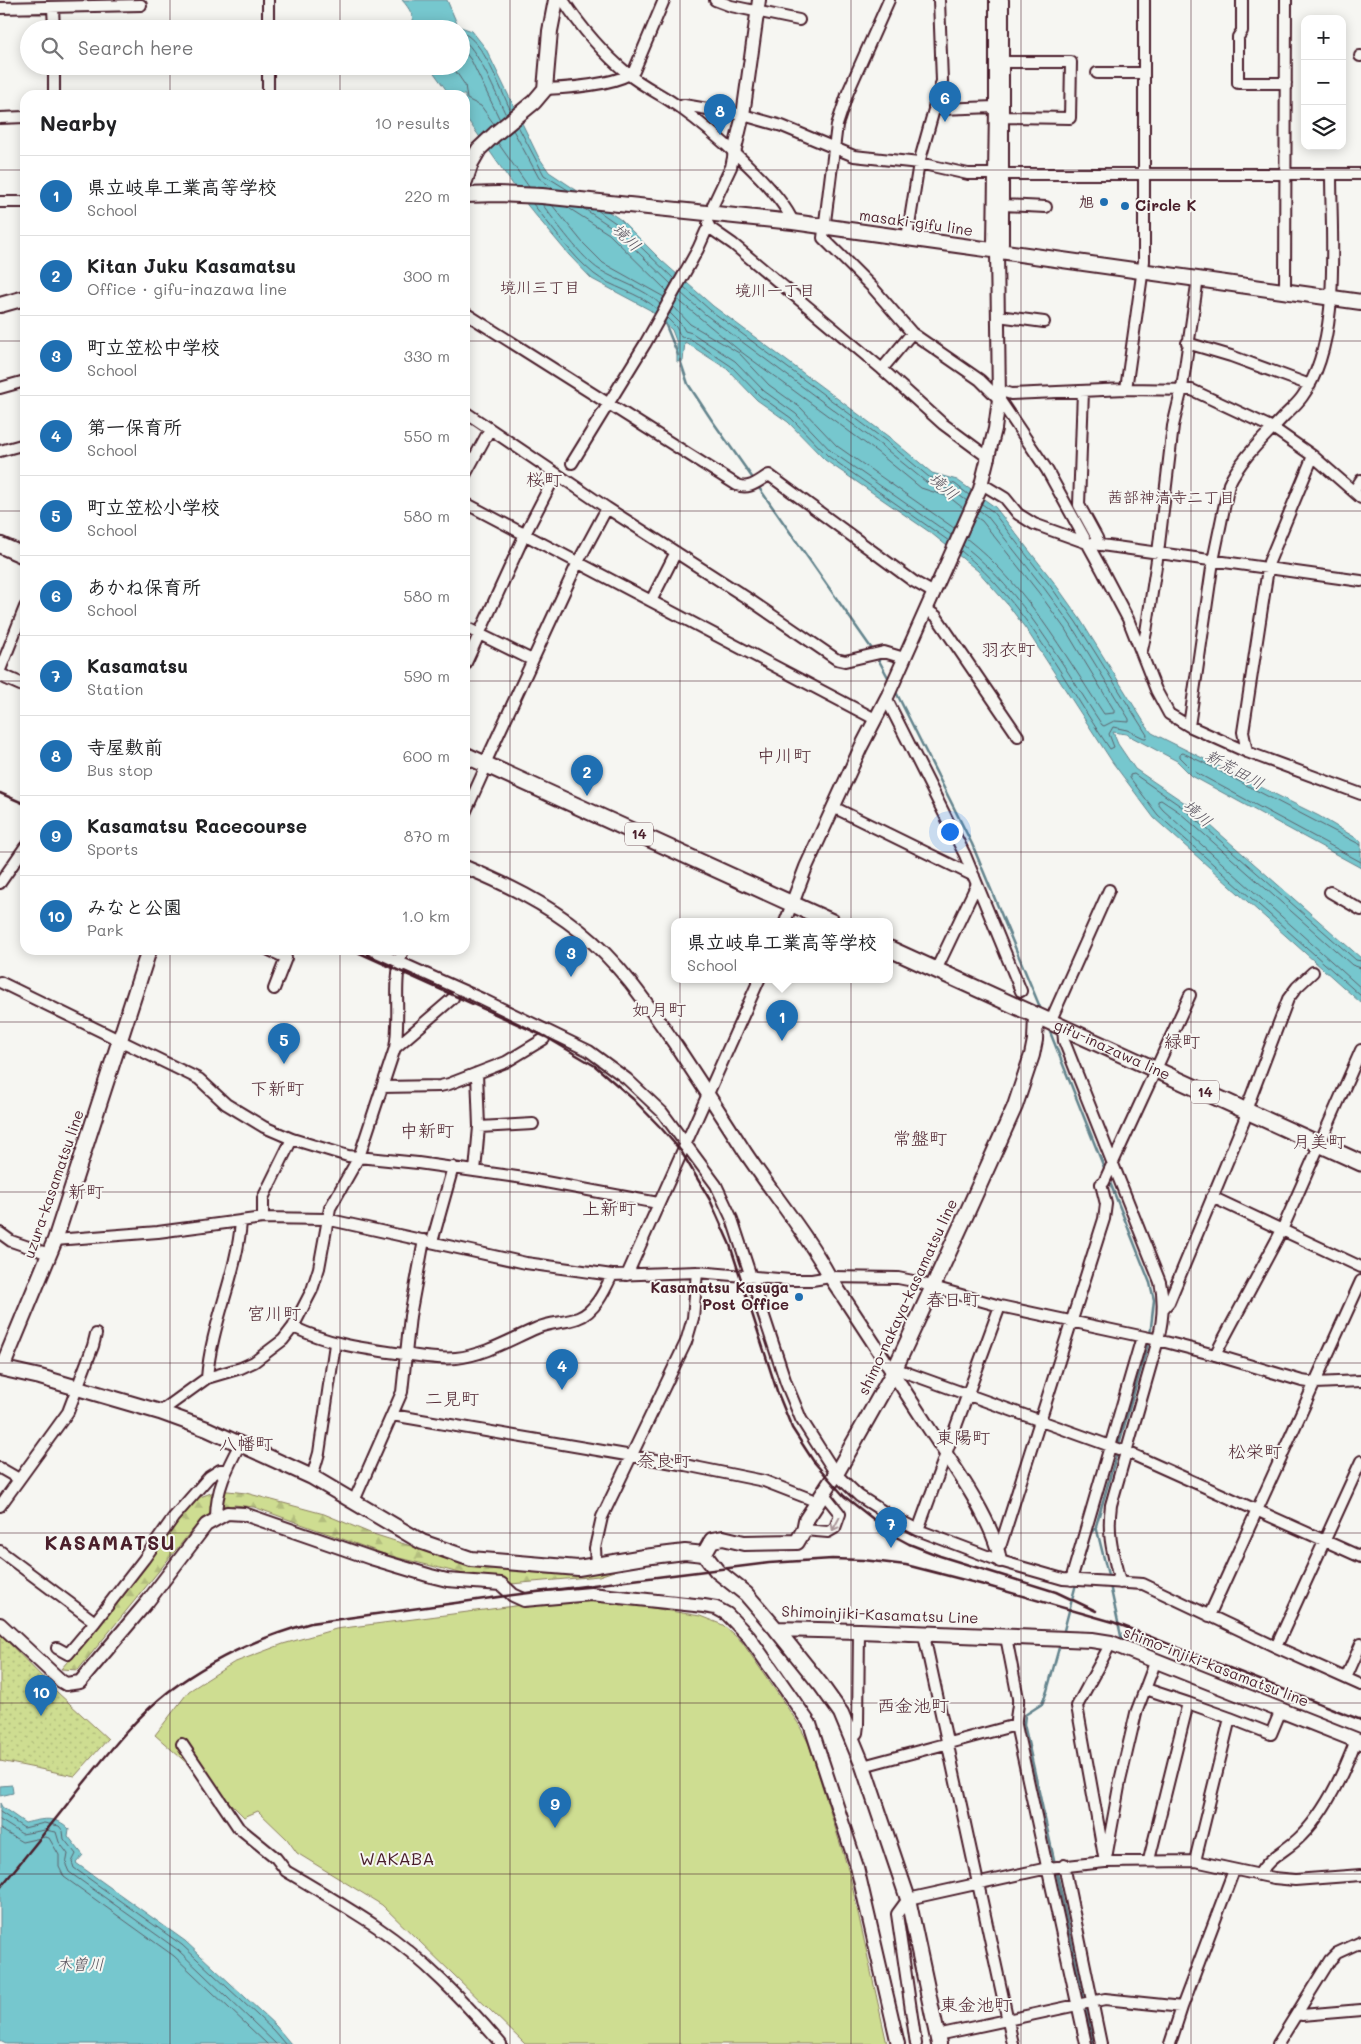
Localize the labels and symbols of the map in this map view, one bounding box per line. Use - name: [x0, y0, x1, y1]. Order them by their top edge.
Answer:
- pin: 6: [929, 81, 961, 122]
- pin: 8: [704, 94, 736, 135]
- place label: 旭: [1079, 191, 1094, 211]
- place label: Circle K: [1135, 195, 1196, 215]
- marker: 旭: [1098, 196, 1110, 208]
- marker: Circle K: [1119, 200, 1131, 212]
- street label: masaki-gifu line: [858, 204, 974, 240]
- water label: 境川: [609, 218, 646, 255]
- district label: 境川三丁目: [500, 276, 580, 297]
- district label: 境川一丁目: [735, 279, 815, 300]
- district label: 桜町: [526, 467, 562, 491]
- water label: 境川: [925, 467, 963, 504]
- district label: 茜部神清寺二丁目: [1107, 486, 1235, 507]
- district label: 羽衣町: [981, 637, 1035, 661]
- district label: 中川町: [757, 743, 811, 767]
- water label: 新荒田川: [1202, 744, 1268, 793]
- pin: 2: [571, 755, 603, 796]
- water label: 境川: [1179, 794, 1217, 831]
- your location: [937, 819, 963, 845]
- road number: 14: [625, 822, 653, 846]
- pin: 3: [555, 936, 587, 977]
- district label: 如月町: [632, 997, 686, 1021]
- pin: 1: [766, 1000, 798, 1041]
- street label: gifu-inazawa line: [1051, 1014, 1174, 1084]
- pin: 5: [268, 1023, 300, 1064]
- district label: 緑町: [1164, 1029, 1200, 1053]
- district label: 下新町: [250, 1076, 304, 1100]
- road number: 14: [1191, 1080, 1219, 1104]
- street label: uzura-kasamatsu line: [18, 1107, 88, 1261]
- district label: 中新町: [400, 1118, 454, 1142]
- district label: 常盤町: [893, 1126, 947, 1150]
- district label: 月美町: [1292, 1129, 1346, 1153]
- district label: 新町: [68, 1179, 104, 1203]
- street label: shimo-nakaya-kasamatsu line: [853, 1195, 961, 1398]
- district label: 上新町: [582, 1196, 636, 1220]
- place label: Kasamatsu Kasuga Post Office: [650, 1277, 789, 1314]
- district label: 春日町: [926, 1287, 980, 1311]
- marker: Kasamatsu Kasuga Post Office: [793, 1291, 805, 1303]
- district label: 宮川町: [247, 1301, 301, 1325]
- pin: 4: [546, 1349, 578, 1390]
- district label: 二見町: [425, 1386, 479, 1410]
- district label: 東陽町: [936, 1425, 990, 1449]
- district label: 八幡町: [219, 1431, 273, 1455]
- district label: 松栄町: [1228, 1439, 1282, 1463]
- district label: 奈良町: [637, 1448, 691, 1472]
- pin: 7: [875, 1507, 907, 1548]
- one-way arrow: [831, 1516, 841, 1531]
- district label: KASAMATSU: [44, 1529, 176, 1555]
- street label: Shimoinjiki-Kasamatsu Line: [781, 1601, 979, 1627]
- street label: shimo-injiki-kasamatsu line: [1121, 1621, 1312, 1711]
- pin: 10: [25, 1675, 57, 1716]
- district label: 西金池町: [877, 1693, 949, 1717]
- pin: 9: [539, 1787, 571, 1828]
- district label: WAKABA: [359, 1846, 435, 1870]
- water label: 木曽川: [56, 1953, 104, 1974]
- district label: 東金池町: [940, 1992, 1012, 2016]

